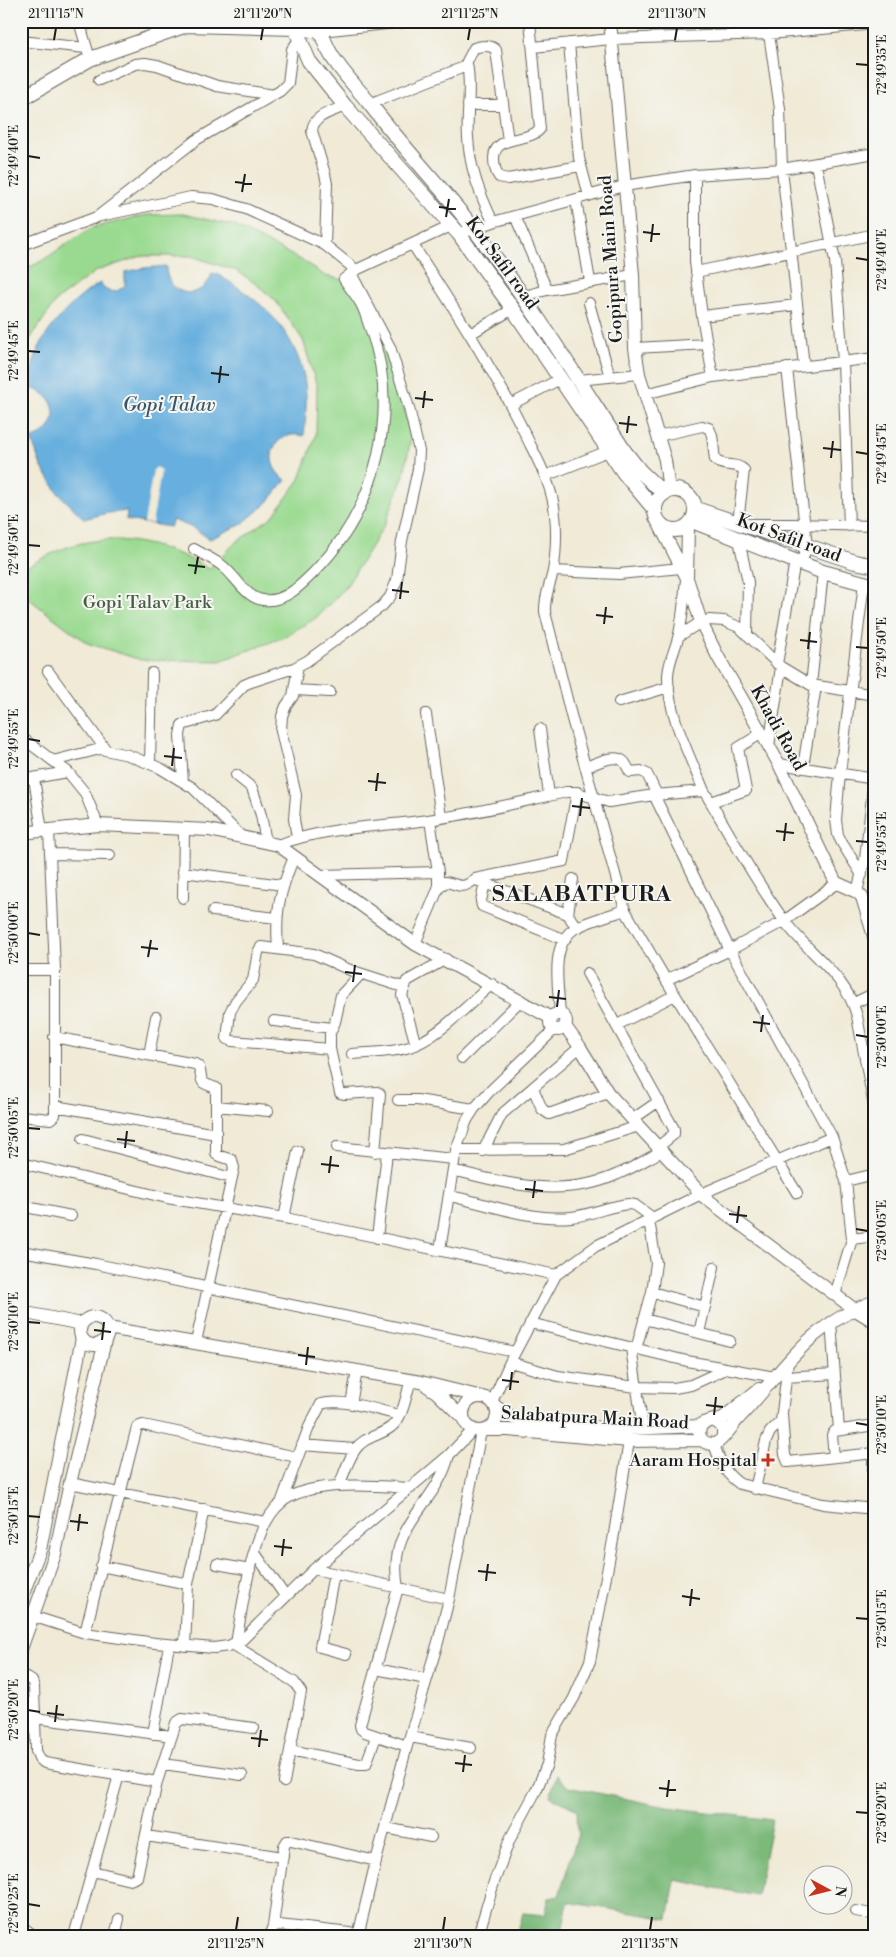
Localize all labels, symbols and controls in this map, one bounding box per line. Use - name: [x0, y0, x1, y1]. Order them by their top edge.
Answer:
- text: 21°11'15"N: [28, 7, 84, 22]
- text: 21°11'20"N: [234, 7, 292, 22]
- text: 21°11'25"N: [441, 7, 499, 22]
- text: 21°11'30"N: [648, 7, 706, 22]
- text: 72°49'35"E: [875, 35, 890, 95]
- text: 72°49'40"E: [7, 125, 22, 187]
- street label: Gopipura Main Road: [594, 174, 628, 344]
- street label: Kot Safil road: [460, 212, 544, 315]
- text: 72°49'40"E: [875, 229, 890, 291]
- text: 72°49'45"E: [7, 321, 22, 382]
- water label: Gopi Talav: [123, 393, 216, 417]
- text: 72°49'45"E: [875, 424, 890, 485]
- street label: Kot Safil road: [734, 508, 845, 568]
- text: 72°49'50"E: [7, 514, 22, 576]
- park label: Gopi Talav Park: [83, 591, 213, 614]
- text: 72°49'50"E: [875, 617, 890, 679]
- street label: Khadi Road: [745, 681, 811, 776]
- text: 72°49'55"E: [7, 709, 22, 769]
- text: 72°49'55"E: [875, 812, 890, 872]
- district label: SALABATPURA: [492, 881, 672, 908]
- text: 72°50'00"E: [7, 901, 22, 965]
- text: 72°50'00"E: [875, 1005, 890, 1069]
- text: 72°50'05"E: [7, 1097, 22, 1159]
- text: 72°50'05"E: [875, 1200, 890, 1262]
- text: 72°50'10"E: [7, 1292, 22, 1352]
- text: 72°50'10"E: [875, 1395, 890, 1455]
- street label: Salabatpura Main Road: [501, 1402, 690, 1434]
- place label: Aaram Hospital: [628, 1449, 758, 1472]
- marker: Aaram Hospital: [761, 1453, 775, 1467]
- text: 72°50'15"E: [7, 1486, 22, 1546]
- text: 72°50'15"E: [875, 1589, 890, 1649]
- text: 72°50'20"E: [7, 1679, 22, 1741]
- text: 72°50'20"E: [875, 1782, 890, 1844]
- north arrow: [804, 1864, 854, 1914]
- text: 72°50'25"E: [7, 1874, 22, 1934]
- text: N: [830, 1885, 850, 1898]
- text: 21°11'25"N: [207, 1937, 265, 1952]
- text: 21°11'30"N: [414, 1937, 472, 1952]
- text: 21°11'35"N: [622, 1937, 678, 1952]

